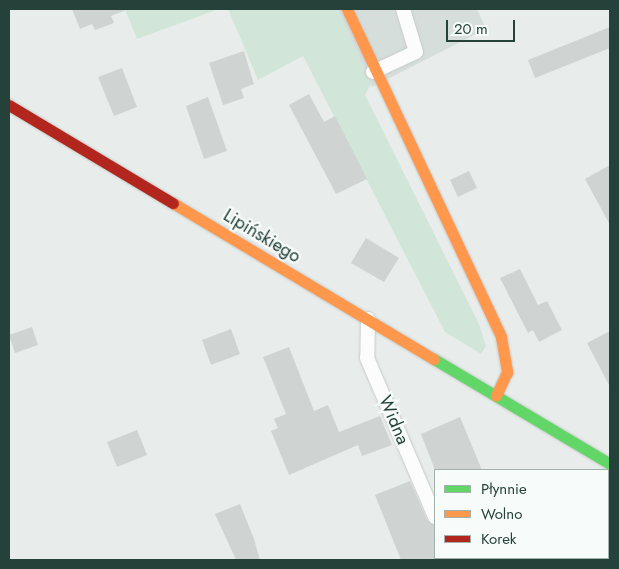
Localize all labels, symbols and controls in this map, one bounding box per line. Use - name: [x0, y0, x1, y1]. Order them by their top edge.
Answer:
- scale bar: [449, 10, 518, 42]
- text: 20 m: [454, 18, 488, 40]
- street label: Lipińskiego: [219, 204, 305, 268]
- street label: Widna: [374, 392, 414, 448]
- legend: [434, 469, 609, 559]
- text: Płynnie: [481, 478, 527, 500]
- text: Wolno: [481, 503, 522, 525]
- text: Korek: [481, 528, 516, 550]

